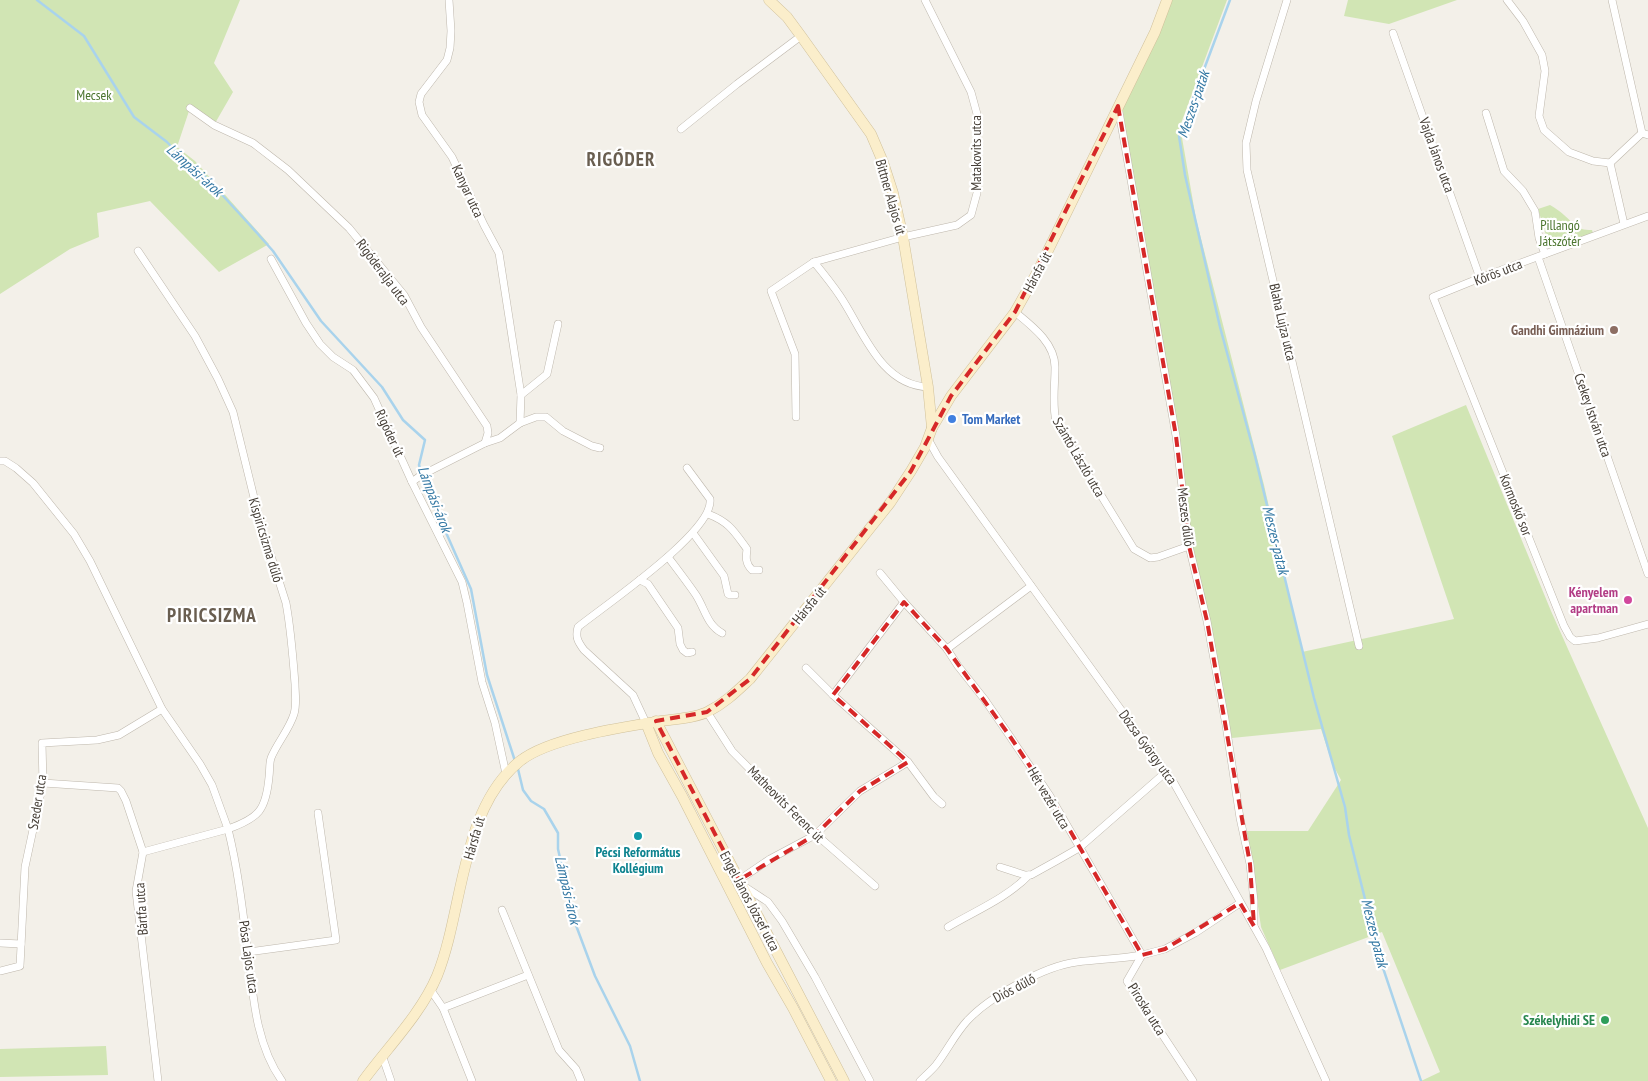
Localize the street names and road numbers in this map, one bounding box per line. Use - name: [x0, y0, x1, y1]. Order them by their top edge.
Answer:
- street label: Vajda János utca: [1415, 114, 1459, 195]
- street label: Matakovits utca: [967, 115, 985, 191]
- street label: Bittner Alajos út: [872, 157, 910, 237]
- street label: Kanyar utca: [448, 162, 488, 220]
- street label: Rigóderalja utca: [352, 235, 414, 309]
- street label: Hársfa út: [1019, 248, 1055, 296]
- street label: Kőrös utca: [1471, 255, 1525, 289]
- street label: Blaha Lujza utca: [1265, 282, 1301, 362]
- street label: Csekey István utca: [1570, 371, 1616, 459]
- street label: Rigóder út: [371, 406, 409, 460]
- street label: Szántó László utca: [1049, 414, 1109, 500]
- street label: Kormoskő sor: [1495, 471, 1537, 539]
- street label: Meszes dűlő: [1173, 487, 1199, 547]
- street label: Kispiricsizma dűlő: [245, 495, 287, 585]
- street label: Hársfa út: [788, 582, 830, 628]
- street label: Dózsa György utca: [1115, 706, 1181, 788]
- street label: Matheovits Ferenc út: [744, 762, 828, 846]
- street label: Hét vezér utca: [1024, 764, 1074, 832]
- street label: Szeder utca: [24, 773, 50, 831]
- street label: Hársfa út: [459, 814, 489, 862]
- street label: Engel János József utca: [716, 848, 784, 954]
- street label: Bártfa utca: [130, 882, 152, 936]
- street label: Pósa Lajos utca: [235, 919, 263, 995]
- street label: Diós dűlő: [990, 969, 1038, 1007]
- street label: Piroska utca: [1124, 979, 1170, 1039]

